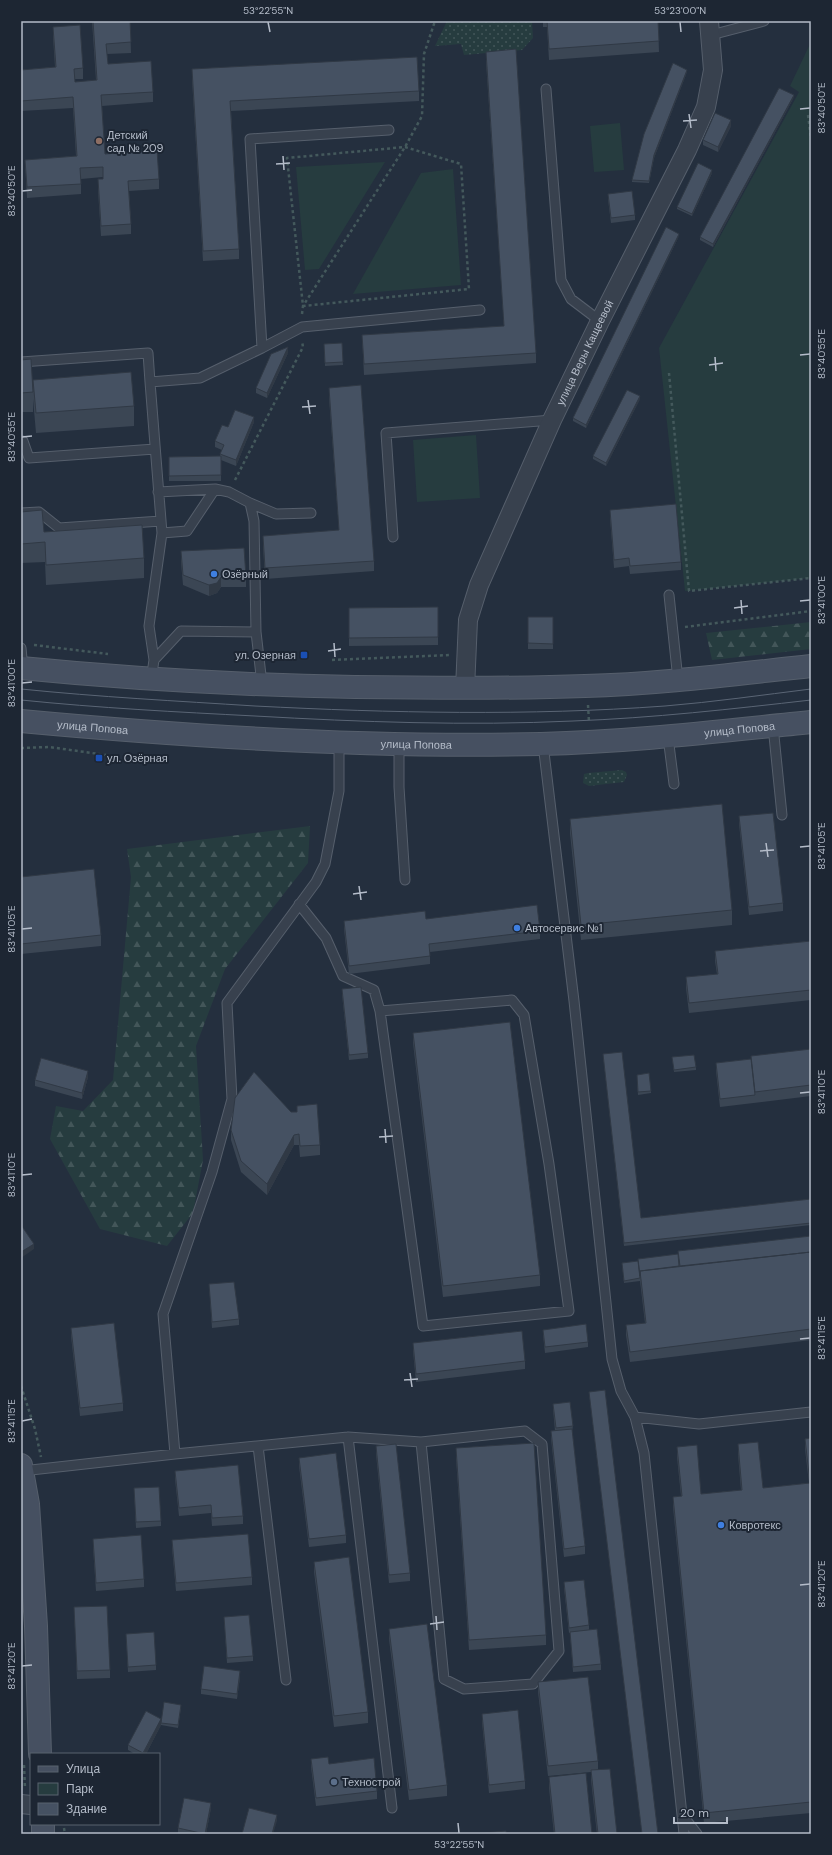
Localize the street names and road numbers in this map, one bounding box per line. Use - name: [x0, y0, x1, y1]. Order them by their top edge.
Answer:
- street label: улица Веры Кащеевой: [553, 298, 616, 408]
- street label: улица Попова: [57, 717, 130, 737]
- street label: улица Попова: [703, 719, 777, 740]
- street label: улица Попова: [380, 737, 453, 752]

